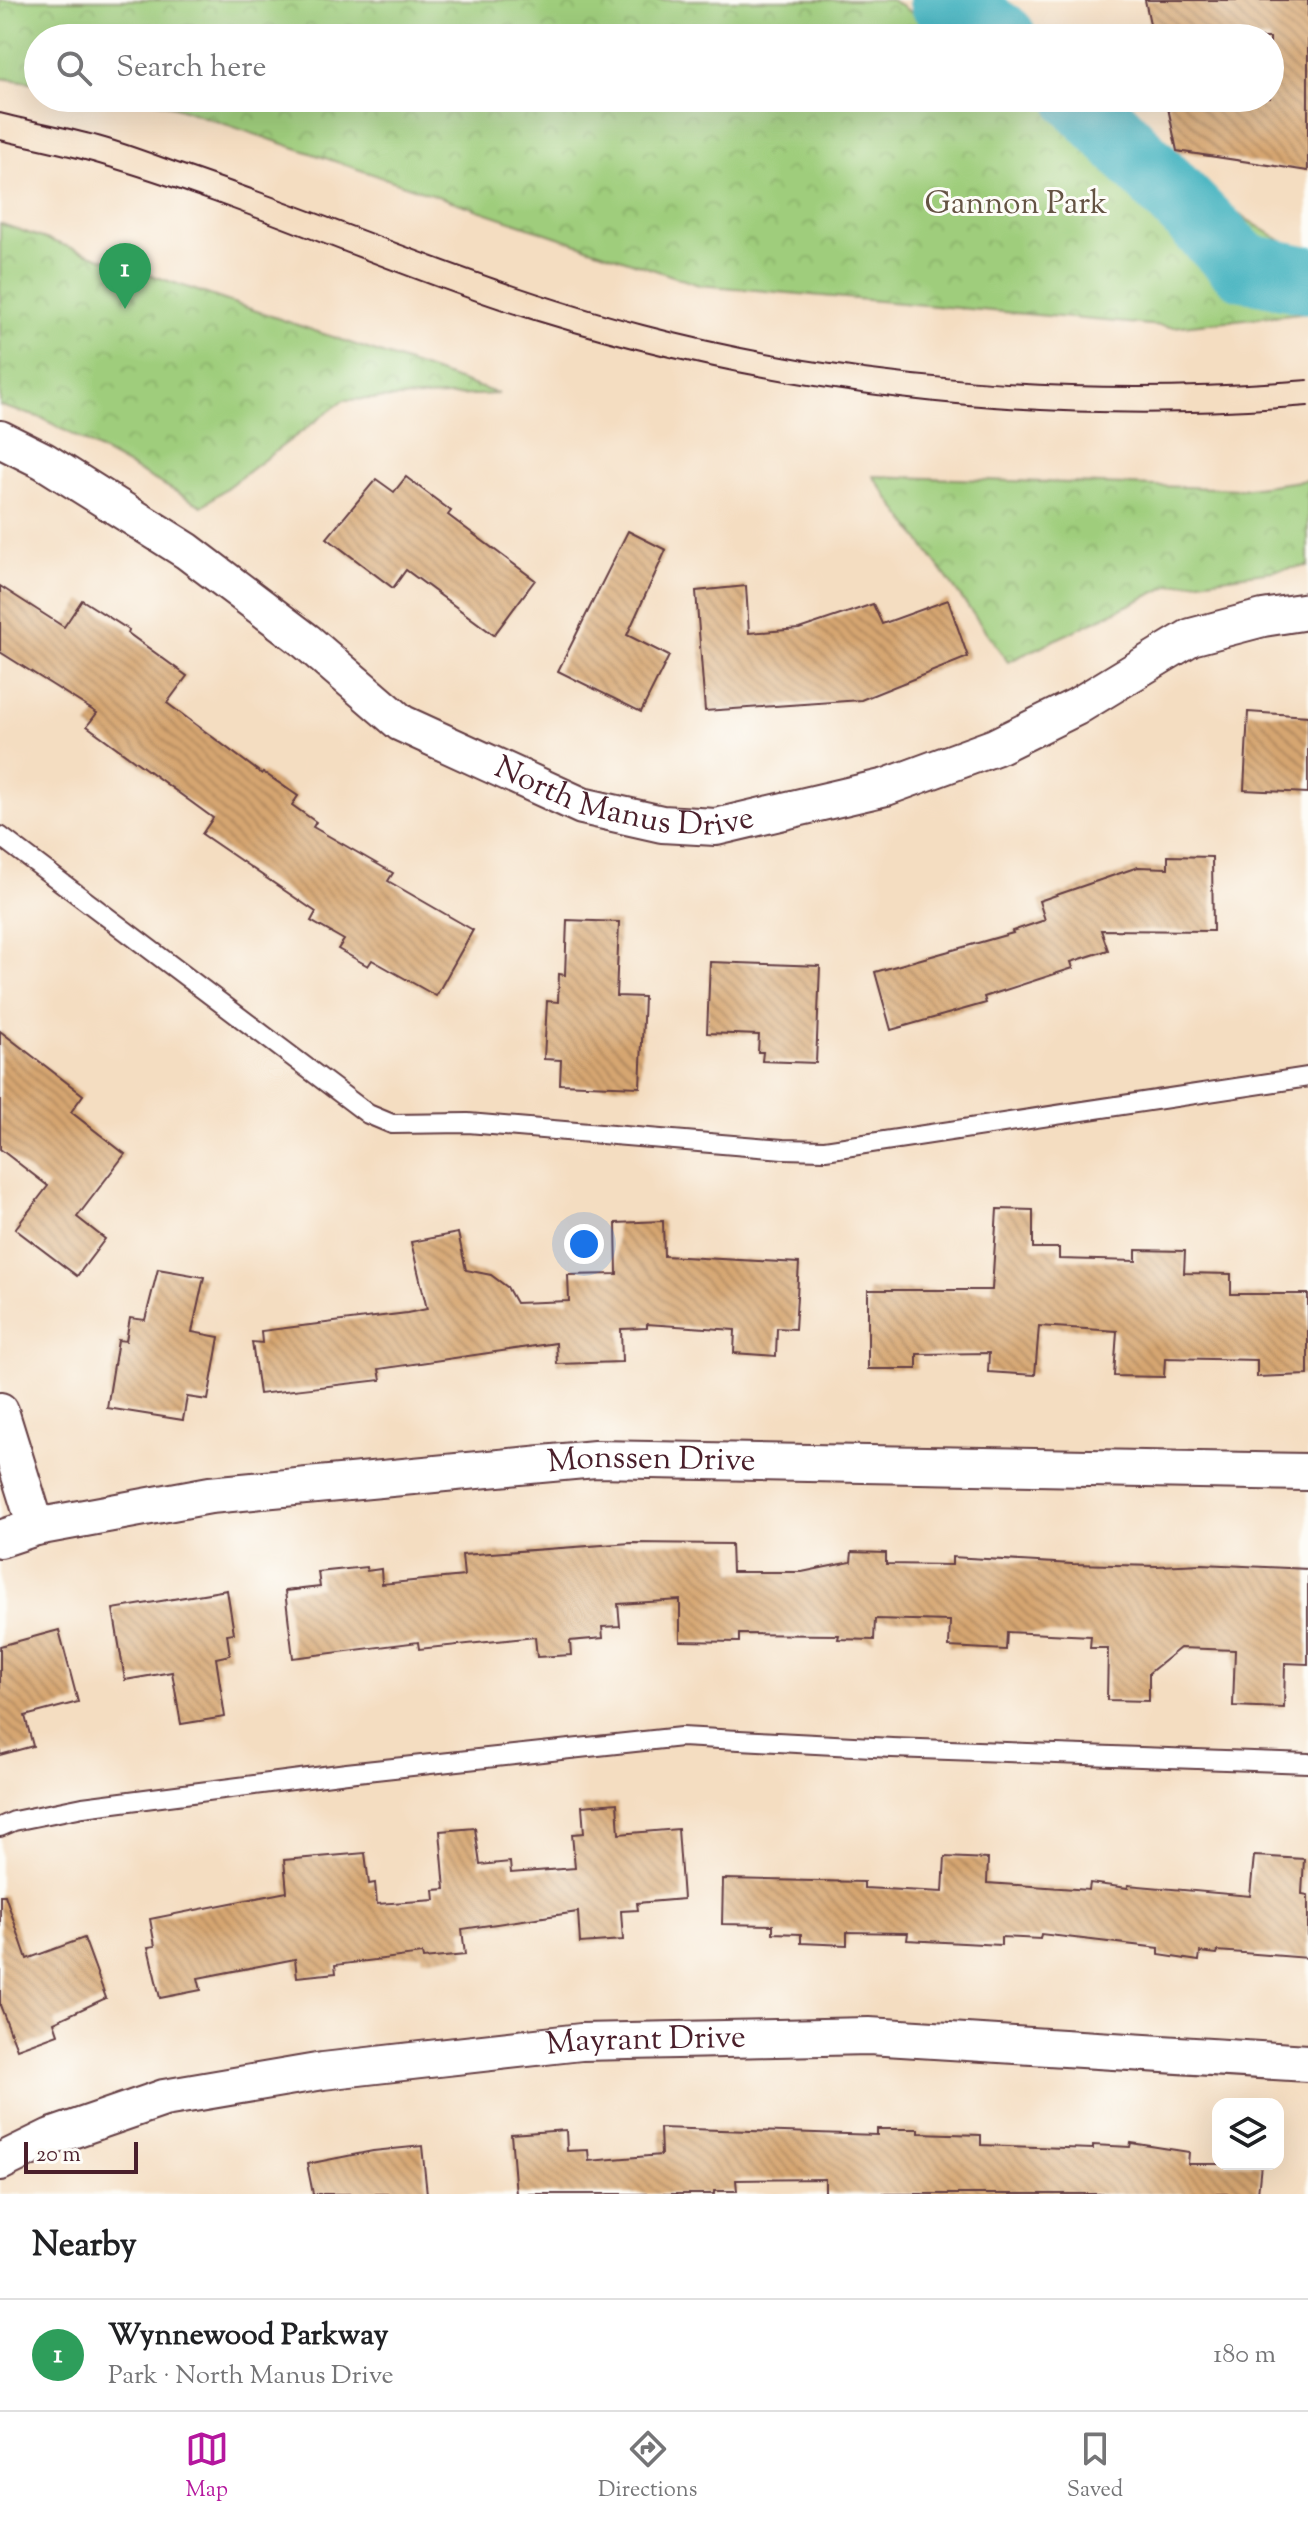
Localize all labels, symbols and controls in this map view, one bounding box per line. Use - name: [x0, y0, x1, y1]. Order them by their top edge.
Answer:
- search box: [24, 24, 1284, 112]
- icon: search: [52, 46, 96, 90]
- text: Search here: [116, 47, 266, 90]
- park label: Gannon Park: [925, 182, 1107, 228]
- pin: 1: [99, 243, 151, 309]
- street label: North Manus Drive: [487, 746, 759, 850]
- your location: [564, 1224, 604, 1264]
- street label: Monssen Drive: [545, 1436, 756, 1486]
- street label: Mayrant Drive: [543, 2016, 746, 2069]
- map controls: [1212, 2098, 1284, 2170]
- button: layers: [1212, 2098, 1284, 2170]
- scale bar: [24, 2138, 138, 2174]
- text: 20 m: [36, 2140, 81, 2172]
- text: Nearby: [32, 2222, 137, 2271]
- text: Wynnewood Parkway: [108, 2315, 389, 2358]
- text: 1: [54, 2337, 62, 2374]
- text: 180 m: [1213, 2337, 1276, 2374]
- text: Park · North Manus Drive: [108, 2358, 394, 2395]
- tab: Map: [185, 2427, 229, 2507]
- tab: Directions: [598, 2427, 697, 2507]
- tab: Saved: [1067, 2427, 1123, 2507]

